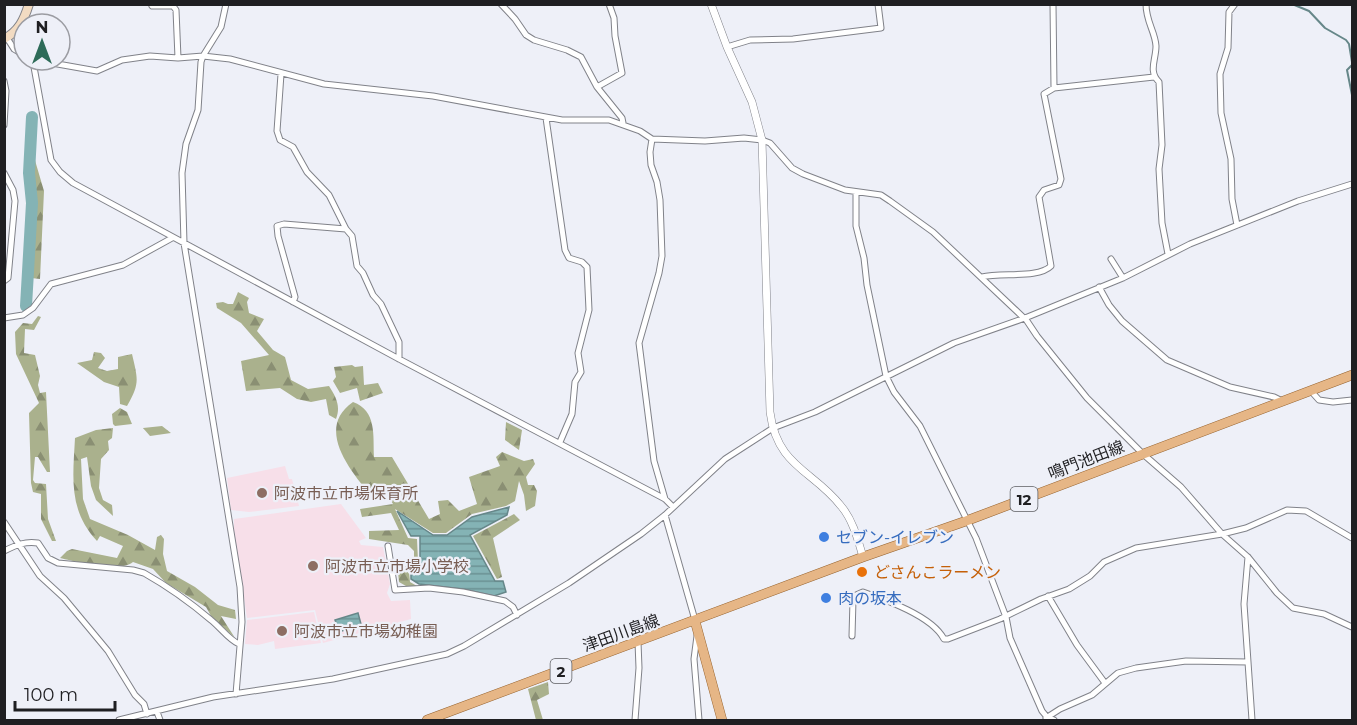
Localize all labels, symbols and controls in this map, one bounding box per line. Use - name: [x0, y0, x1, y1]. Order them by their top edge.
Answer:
- north arrow: [12, 12, 72, 72]
- text: N: [36, 18, 48, 37]
- street label: 鳴門池田線: [1045, 437, 1127, 483]
- place label: 阿波市立市場保育所: [274, 484, 418, 503]
- marker: 阿波市立市場保育所: [255, 486, 269, 500]
- road number: 12: [1010, 487, 1038, 511]
- place label: セブン-イレブン: [836, 528, 954, 547]
- marker: セブン-イレブン: [817, 530, 831, 544]
- place label: 阿波市立市場小学校: [325, 557, 469, 576]
- marker: 阿波市立市場小学校: [306, 559, 320, 573]
- place label: どさんこラーメン: [874, 563, 1001, 582]
- marker: どさんこラーメン: [855, 565, 869, 579]
- place label: 肉の坂本: [838, 589, 902, 608]
- marker: 肉の坂本: [819, 591, 833, 605]
- street label: 津田川島線: [580, 610, 662, 656]
- place label: 阿波市立市場幼稚園: [294, 622, 438, 641]
- marker: 阿波市立市場幼稚園: [275, 624, 289, 638]
- road number: 2: [550, 659, 572, 683]
- scale bar: [15, 674, 116, 712]
- text: 100 m: [24, 684, 78, 706]

